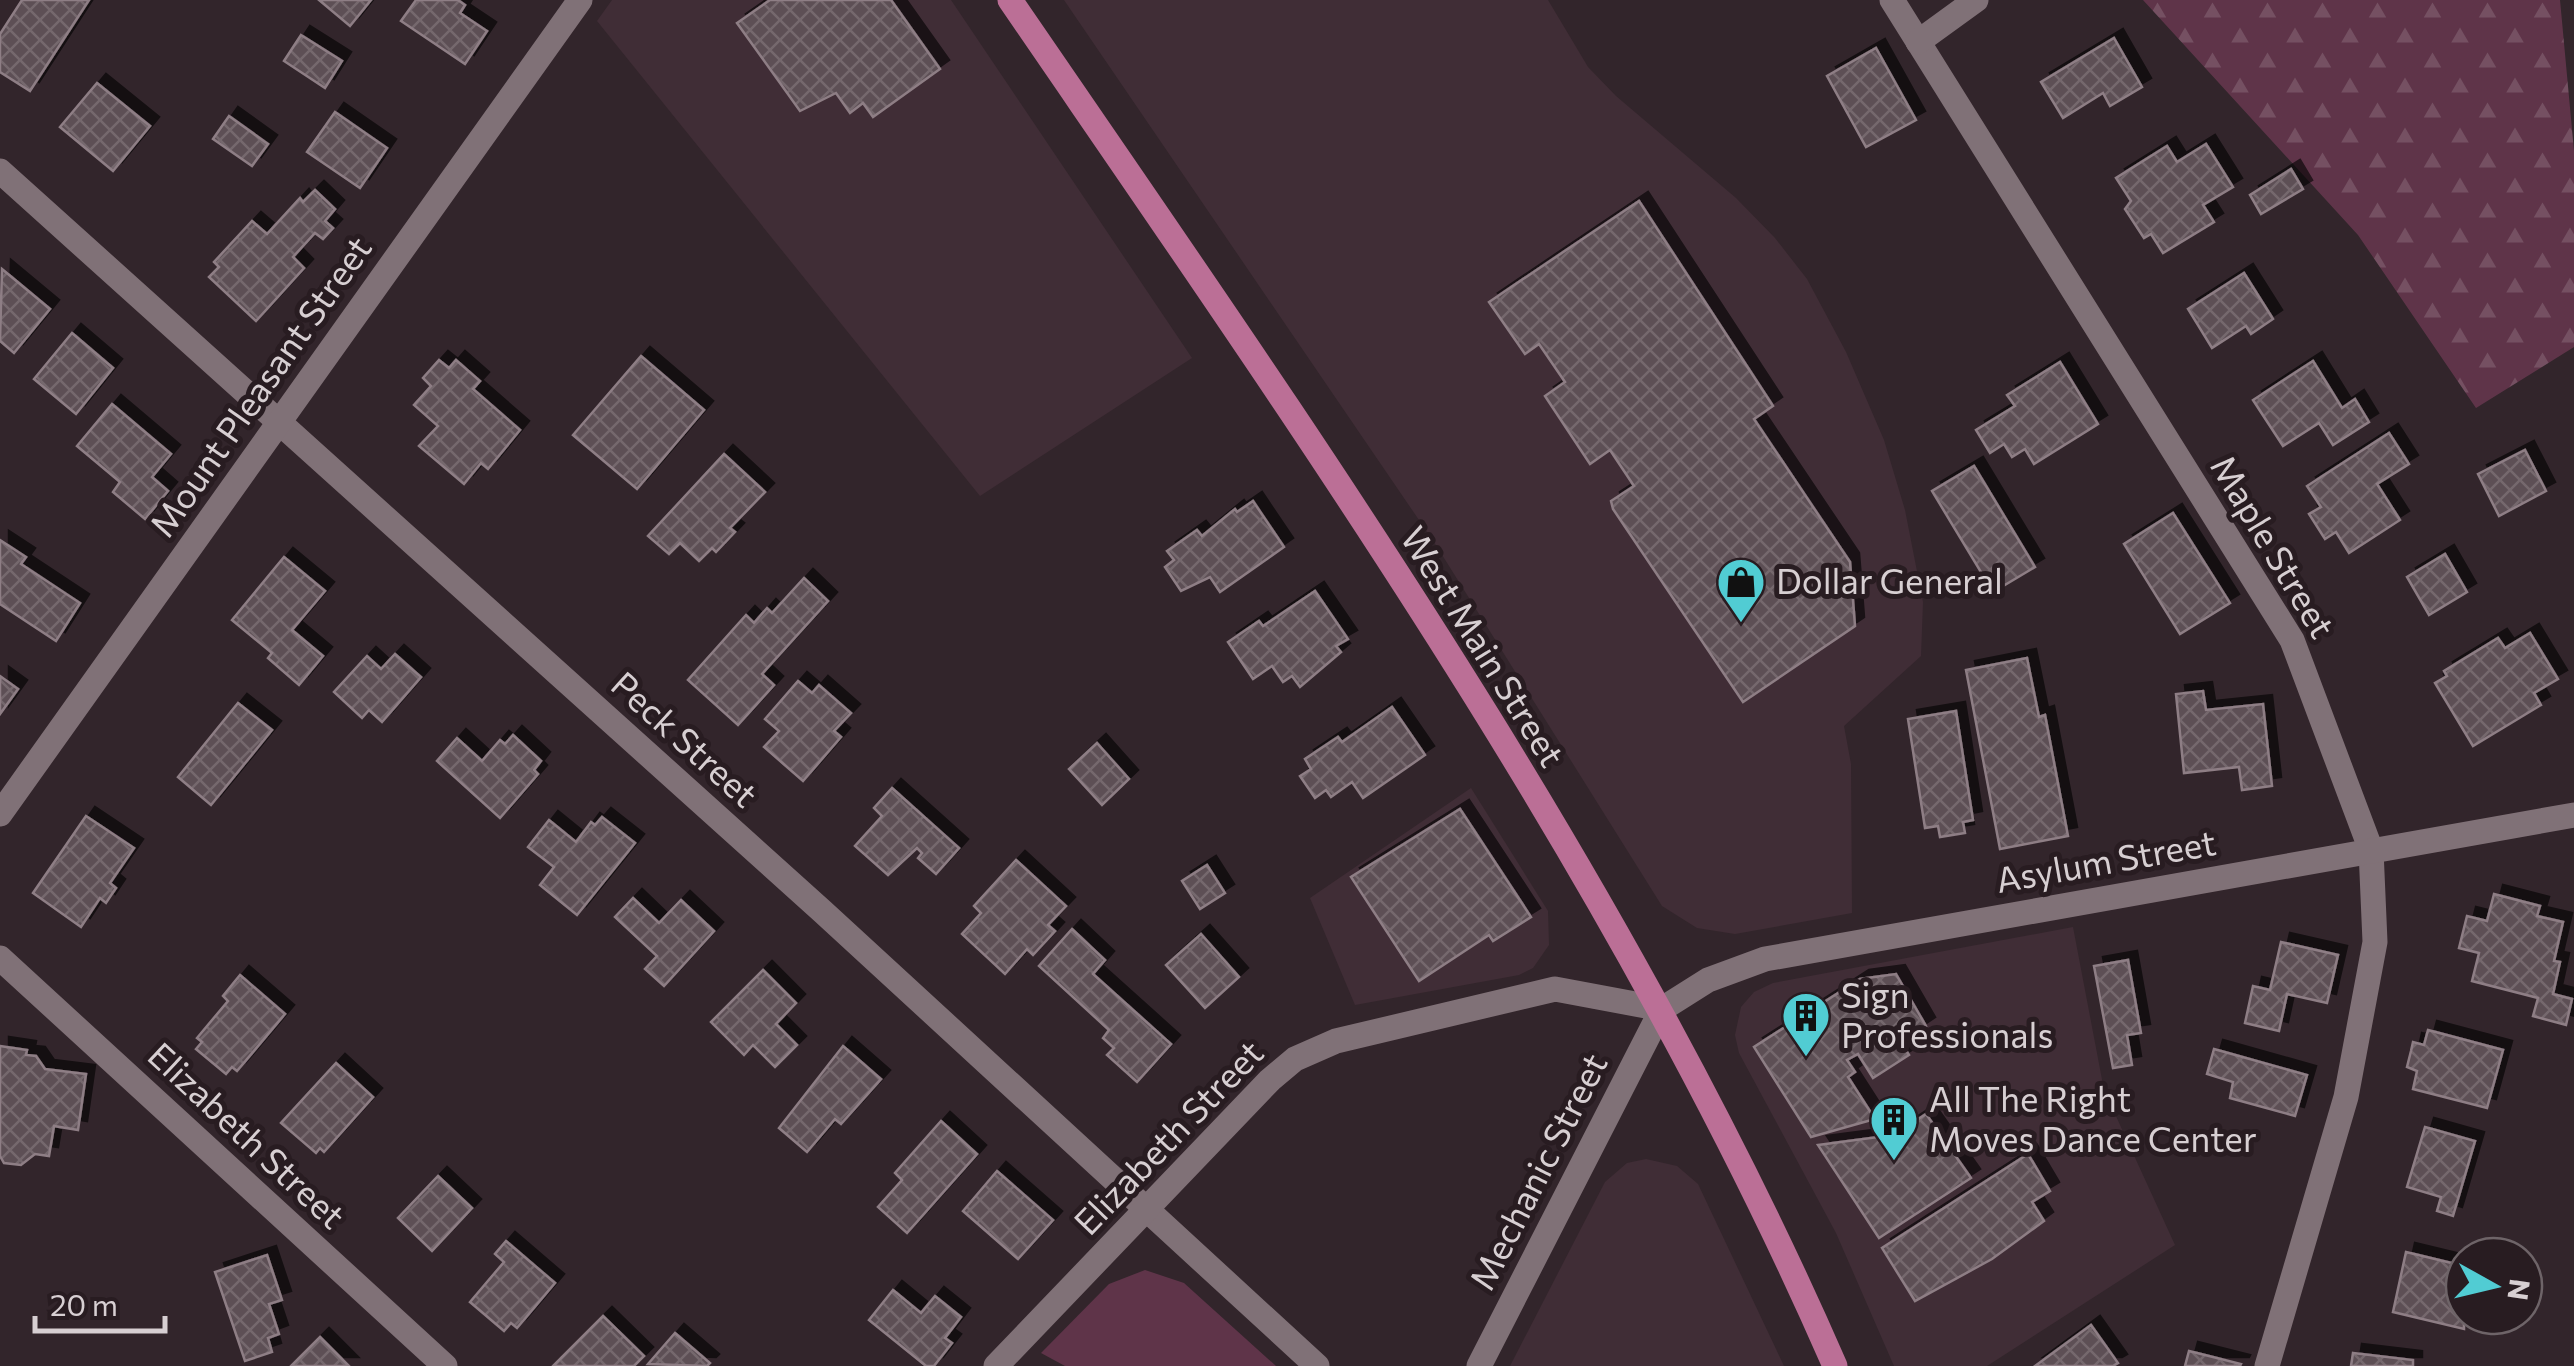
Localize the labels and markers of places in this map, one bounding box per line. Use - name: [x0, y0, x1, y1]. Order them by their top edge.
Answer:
- shop icon: Dollar General: [1715, 556, 1767, 624]
- place label: Dollar General: [1776, 558, 2003, 601]
- place label: Sign Professionals: [1841, 972, 2053, 1055]
- building icon: Sign Professionals: [1780, 990, 1832, 1058]
- place label: All The Right Moves Dance Center: [1929, 1076, 2257, 1159]
- building icon: All The Right Moves Dance Center: [1868, 1094, 1920, 1162]

